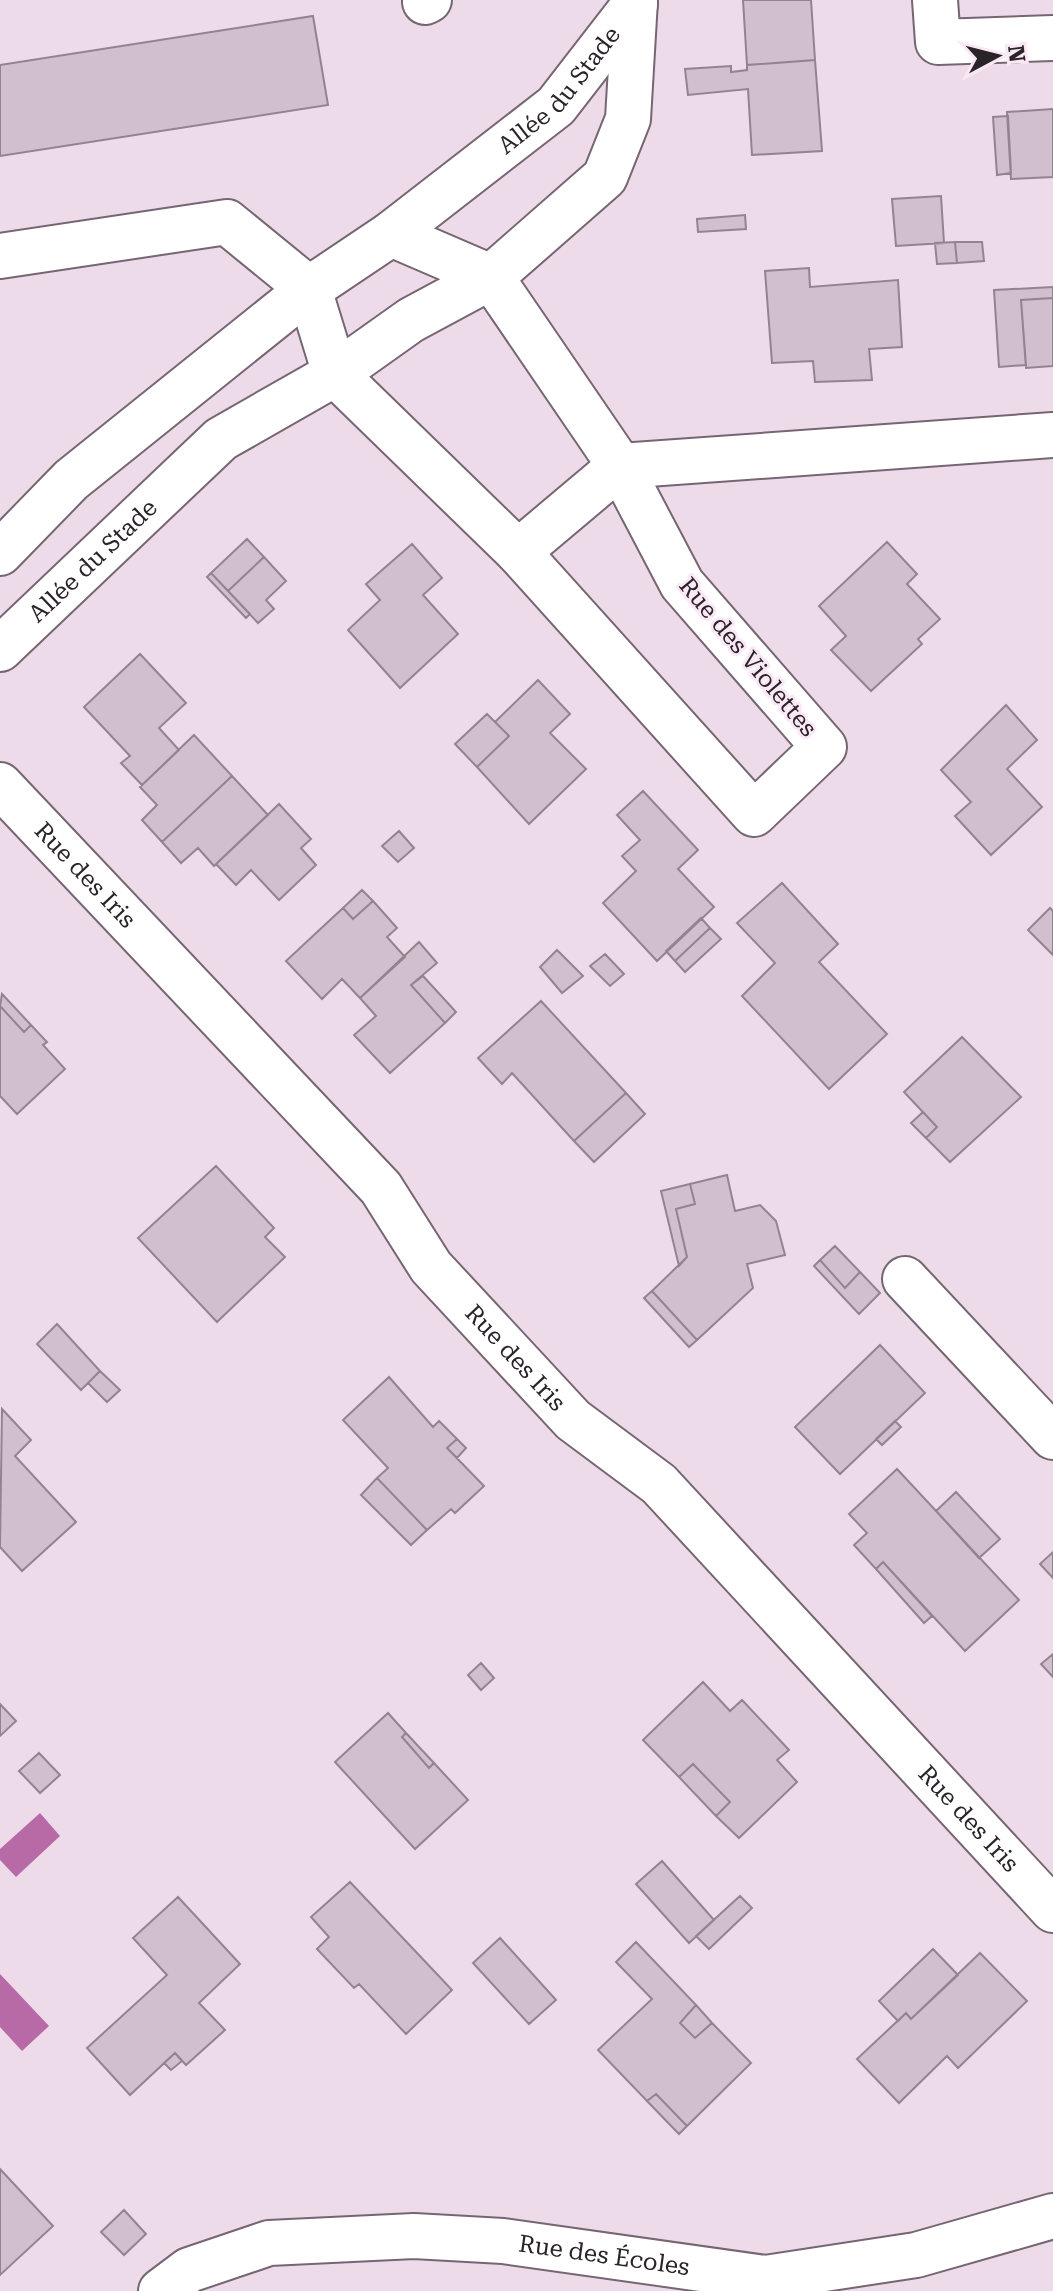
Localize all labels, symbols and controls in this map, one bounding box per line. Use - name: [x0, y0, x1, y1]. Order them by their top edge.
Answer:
- north arrow: [957, 16, 1037, 96]
- street label: Allée du Stade: [492, 21, 626, 160]
- text: N: [1003, 44, 1030, 64]
- street label: Allée du Stade: [23, 493, 163, 628]
- street label: Rue des Violettes: [673, 572, 823, 742]
- street label: Rue des Iris: [29, 817, 142, 934]
- street label: Rue des Iris: [459, 1299, 571, 1417]
- street label: Rue des Iris: [913, 1760, 1025, 1878]
- street label: Rue des Écoles: [517, 2229, 691, 2281]

